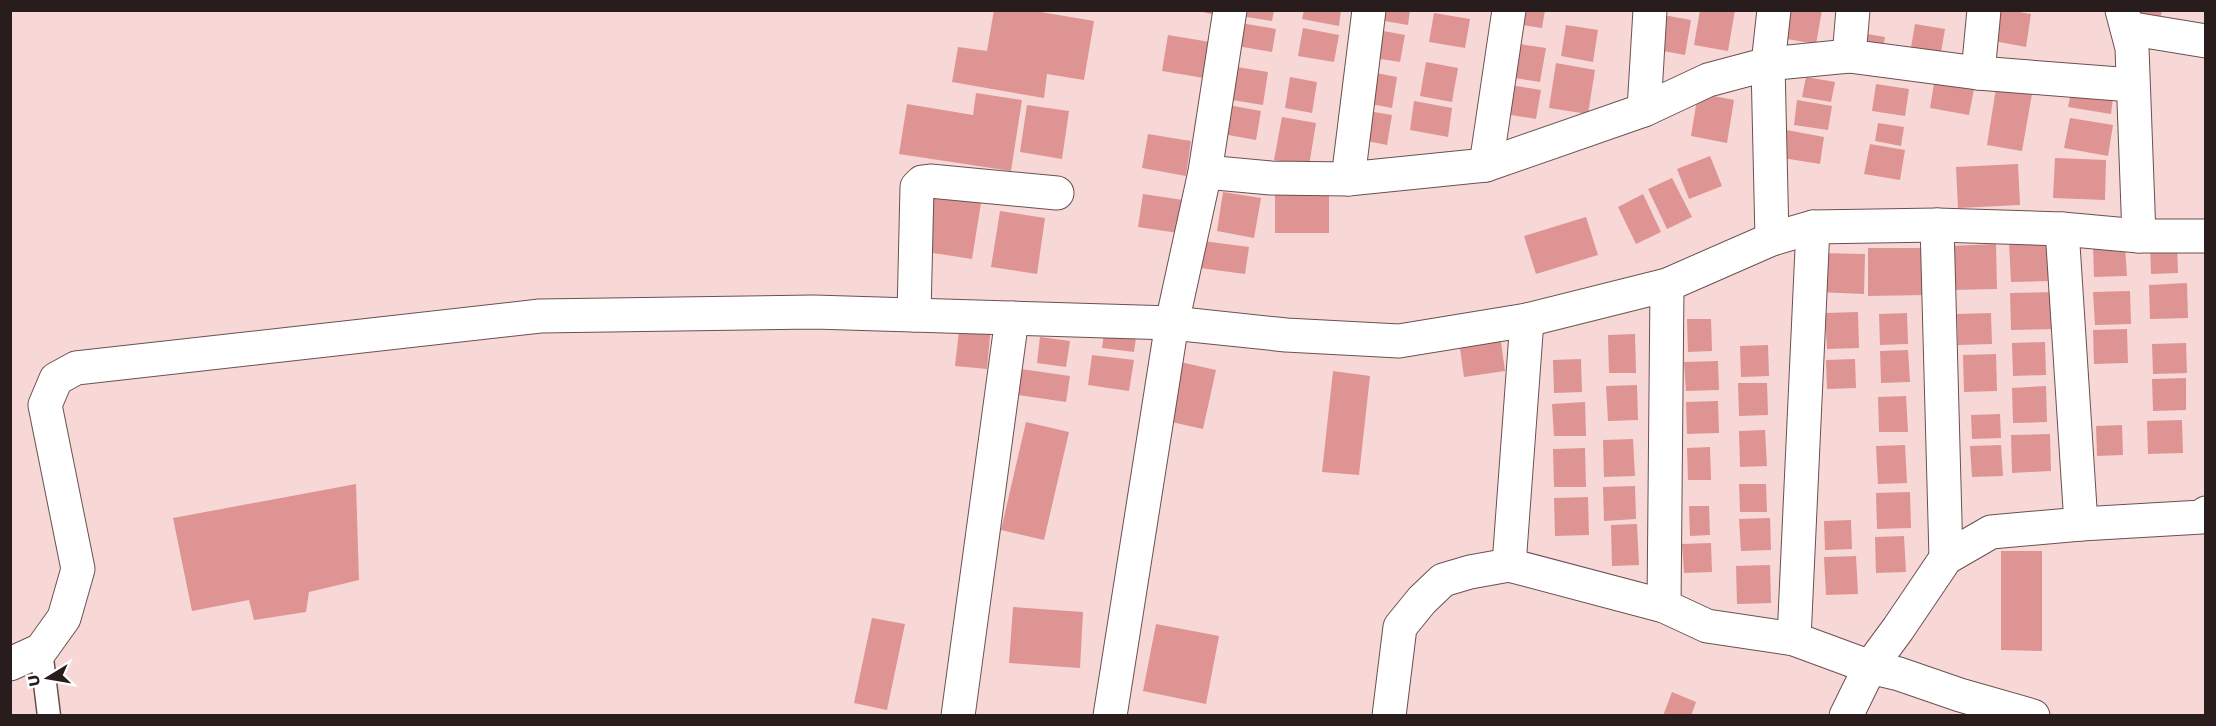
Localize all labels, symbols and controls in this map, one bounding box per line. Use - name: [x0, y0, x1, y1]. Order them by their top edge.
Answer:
- north arrow: [18, 648, 78, 708]
- text: U: [23, 673, 44, 688]

